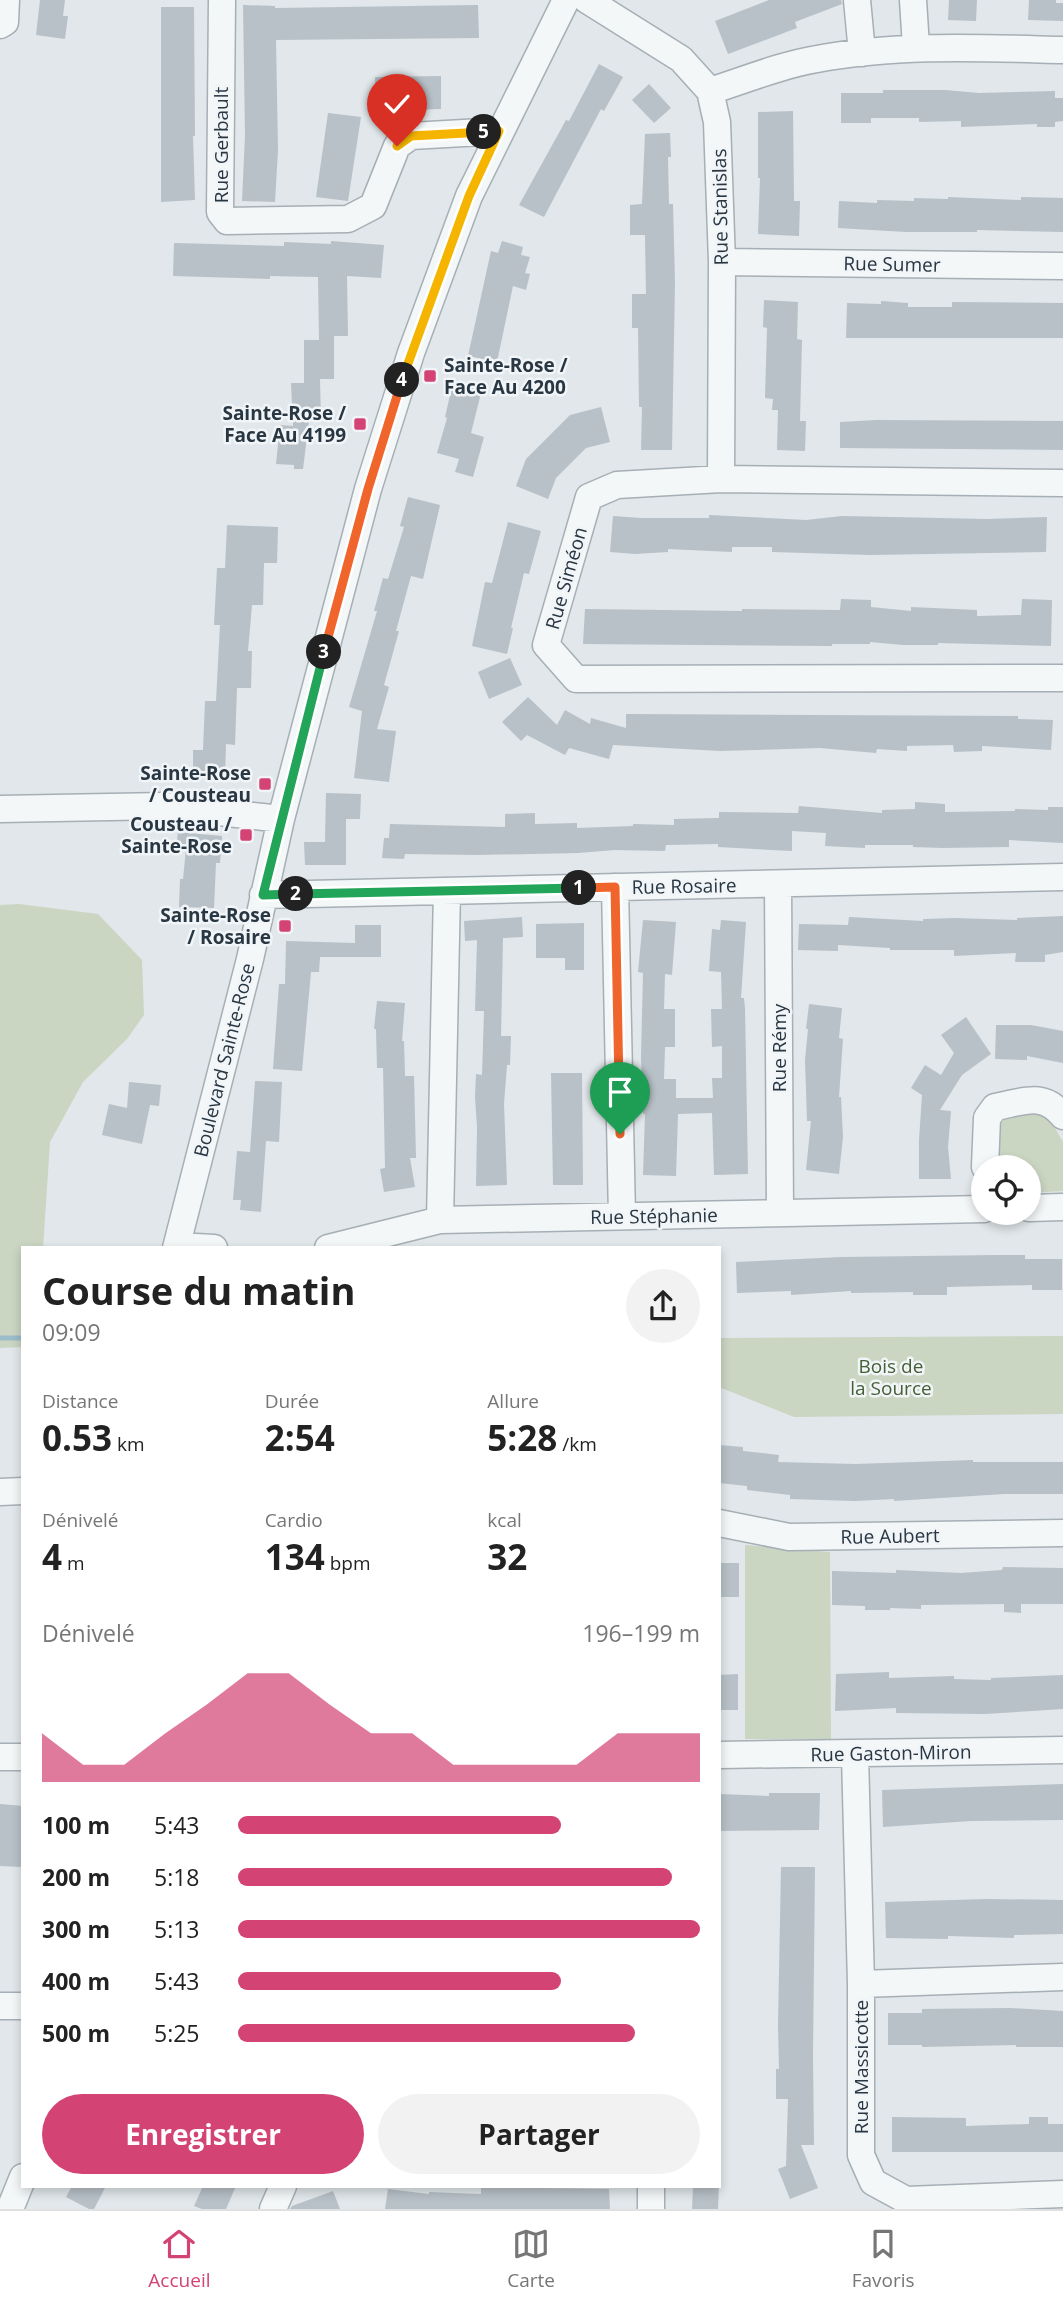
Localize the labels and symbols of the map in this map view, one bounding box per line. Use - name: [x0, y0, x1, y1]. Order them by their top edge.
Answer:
- pin: [367, 74, 427, 146]
- street label: Rue Gerbault: [208, 86, 234, 203]
- pin: 5: [466, 114, 502, 150]
- street label: Rue Stanislas: [706, 148, 734, 266]
- street label: Rue Sumer: [843, 250, 941, 278]
- place label: Sainte-Rose / Face Au 4200: [444, 352, 568, 400]
- pin: 4: [384, 362, 420, 398]
- marker: Sainte-Rose / Face Au 4200: [422, 368, 438, 384]
- place label: Sainte-Rose / Face Au 4199: [222, 400, 346, 448]
- marker: Sainte-Rose / Face Au 4199: [352, 416, 368, 432]
- street label: Rue Siméon: [539, 524, 593, 632]
- pin: 3: [306, 634, 342, 670]
- place label: Sainte-Rose / Cousteau: [140, 760, 251, 808]
- marker: Sainte-Rose / Cousteau: [257, 776, 273, 792]
- place label: Cousteau / Sainte-Rose: [121, 811, 232, 859]
- marker: Cousteau / Sainte-Rose: [238, 827, 254, 843]
- pin: 1: [562, 870, 596, 906]
- street label: Rue Rosaire: [631, 872, 737, 900]
- pin: 2: [278, 876, 314, 912]
- place label: Sainte-Rose / Rosaire: [160, 902, 271, 950]
- marker: Sainte-Rose / Rosaire: [277, 918, 293, 934]
- street label: Boulevard Sainte-Rose: [187, 960, 261, 1160]
- street label: Rue Rémy: [766, 1003, 792, 1092]
- pin: [590, 1062, 650, 1134]
- street label: Rue Stéphanie: [590, 1202, 718, 1230]
- park label: Bois de la Source: [850, 1353, 932, 1401]
- street label: Rue Aubert: [840, 1522, 940, 1550]
- street label: Rue Gaston-Miron: [810, 1739, 972, 1767]
- street label: Rue Massicotte: [848, 2000, 874, 2134]

